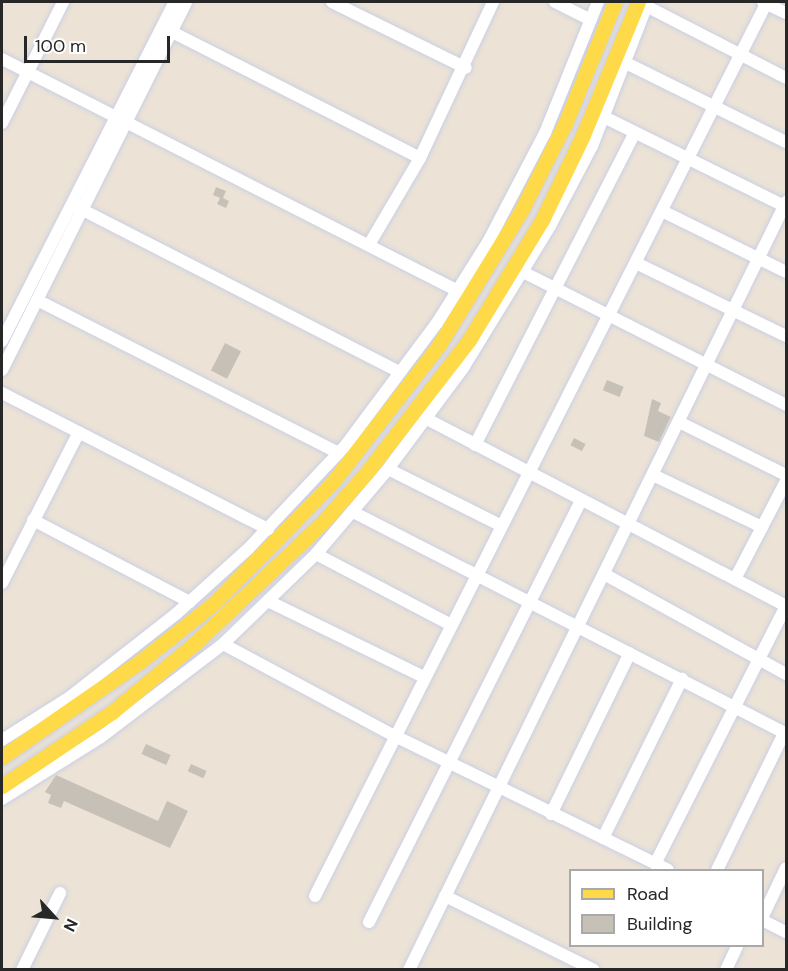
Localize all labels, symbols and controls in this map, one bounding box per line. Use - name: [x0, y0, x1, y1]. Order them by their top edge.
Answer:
- scale bar: [27, 24, 172, 62]
- text: 100 m: [35, 34, 86, 58]
- legend: [569, 869, 764, 947]
- text: Road: [627, 882, 669, 906]
- north arrow: [24, 887, 84, 947]
- text: Building: [627, 912, 692, 936]
- text: N: [59, 915, 83, 935]

